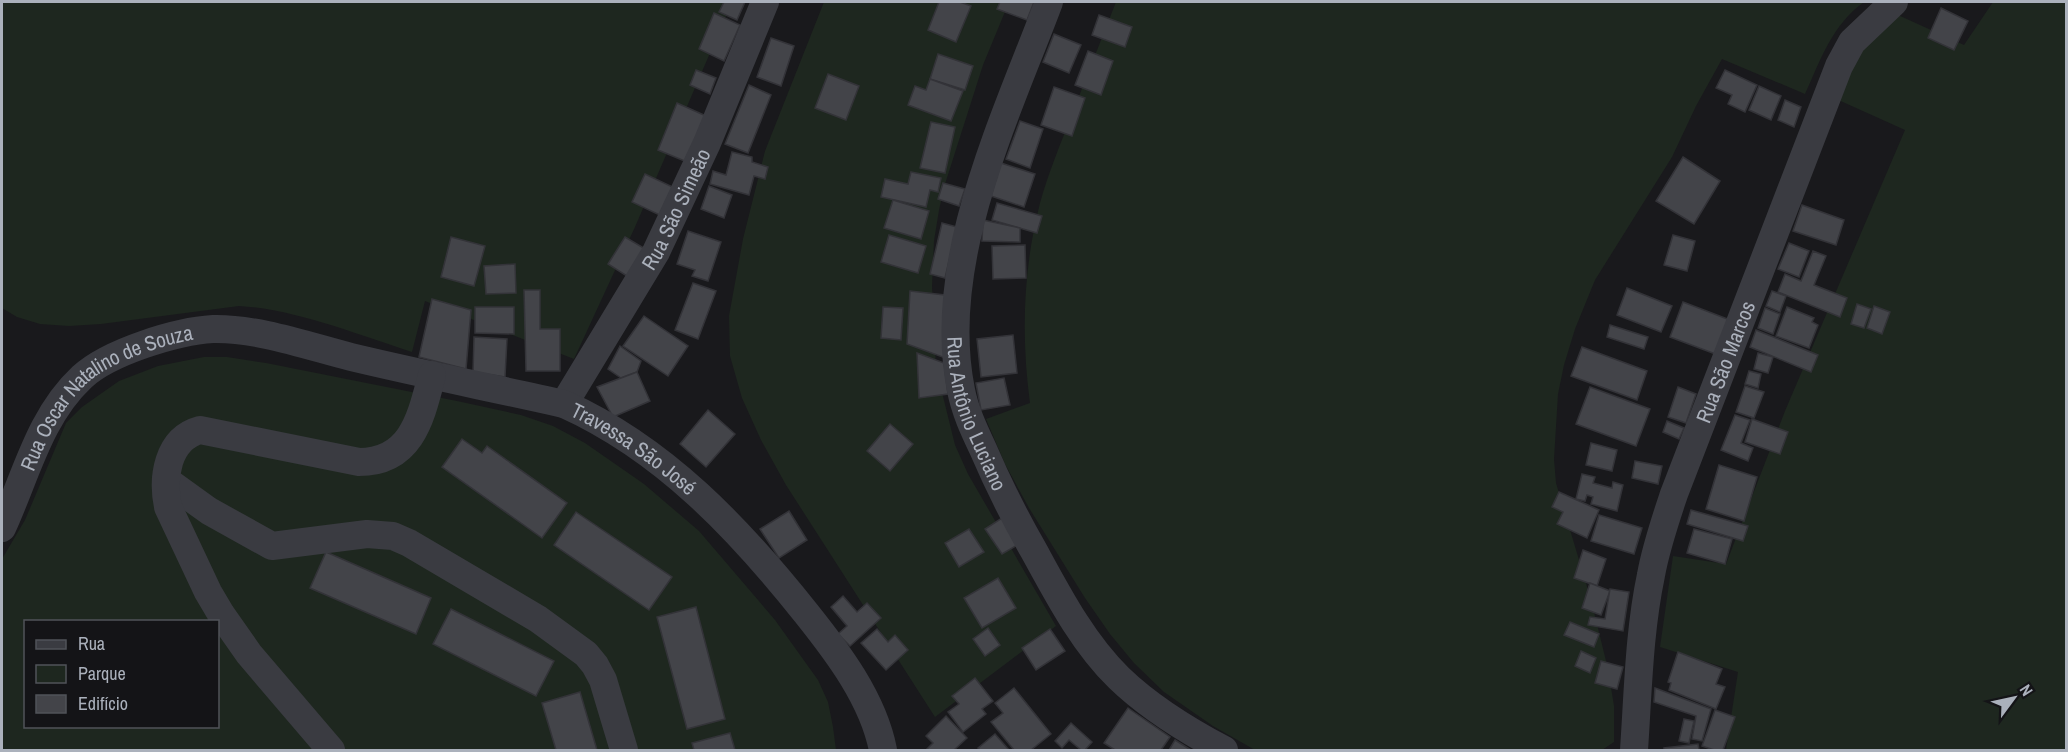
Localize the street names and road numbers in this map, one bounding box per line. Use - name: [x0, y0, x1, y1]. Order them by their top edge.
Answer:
- street label: Rua São Simeão: [634, 144, 717, 275]
- street label: Rua São Marcos: [1688, 297, 1762, 427]
- street label: Rua Oscar Natalino de Souza: [13, 317, 195, 475]
- street label: Rua Antônio Luciano: [941, 336, 1014, 495]
- street label: Travessa São José: [566, 395, 703, 501]

